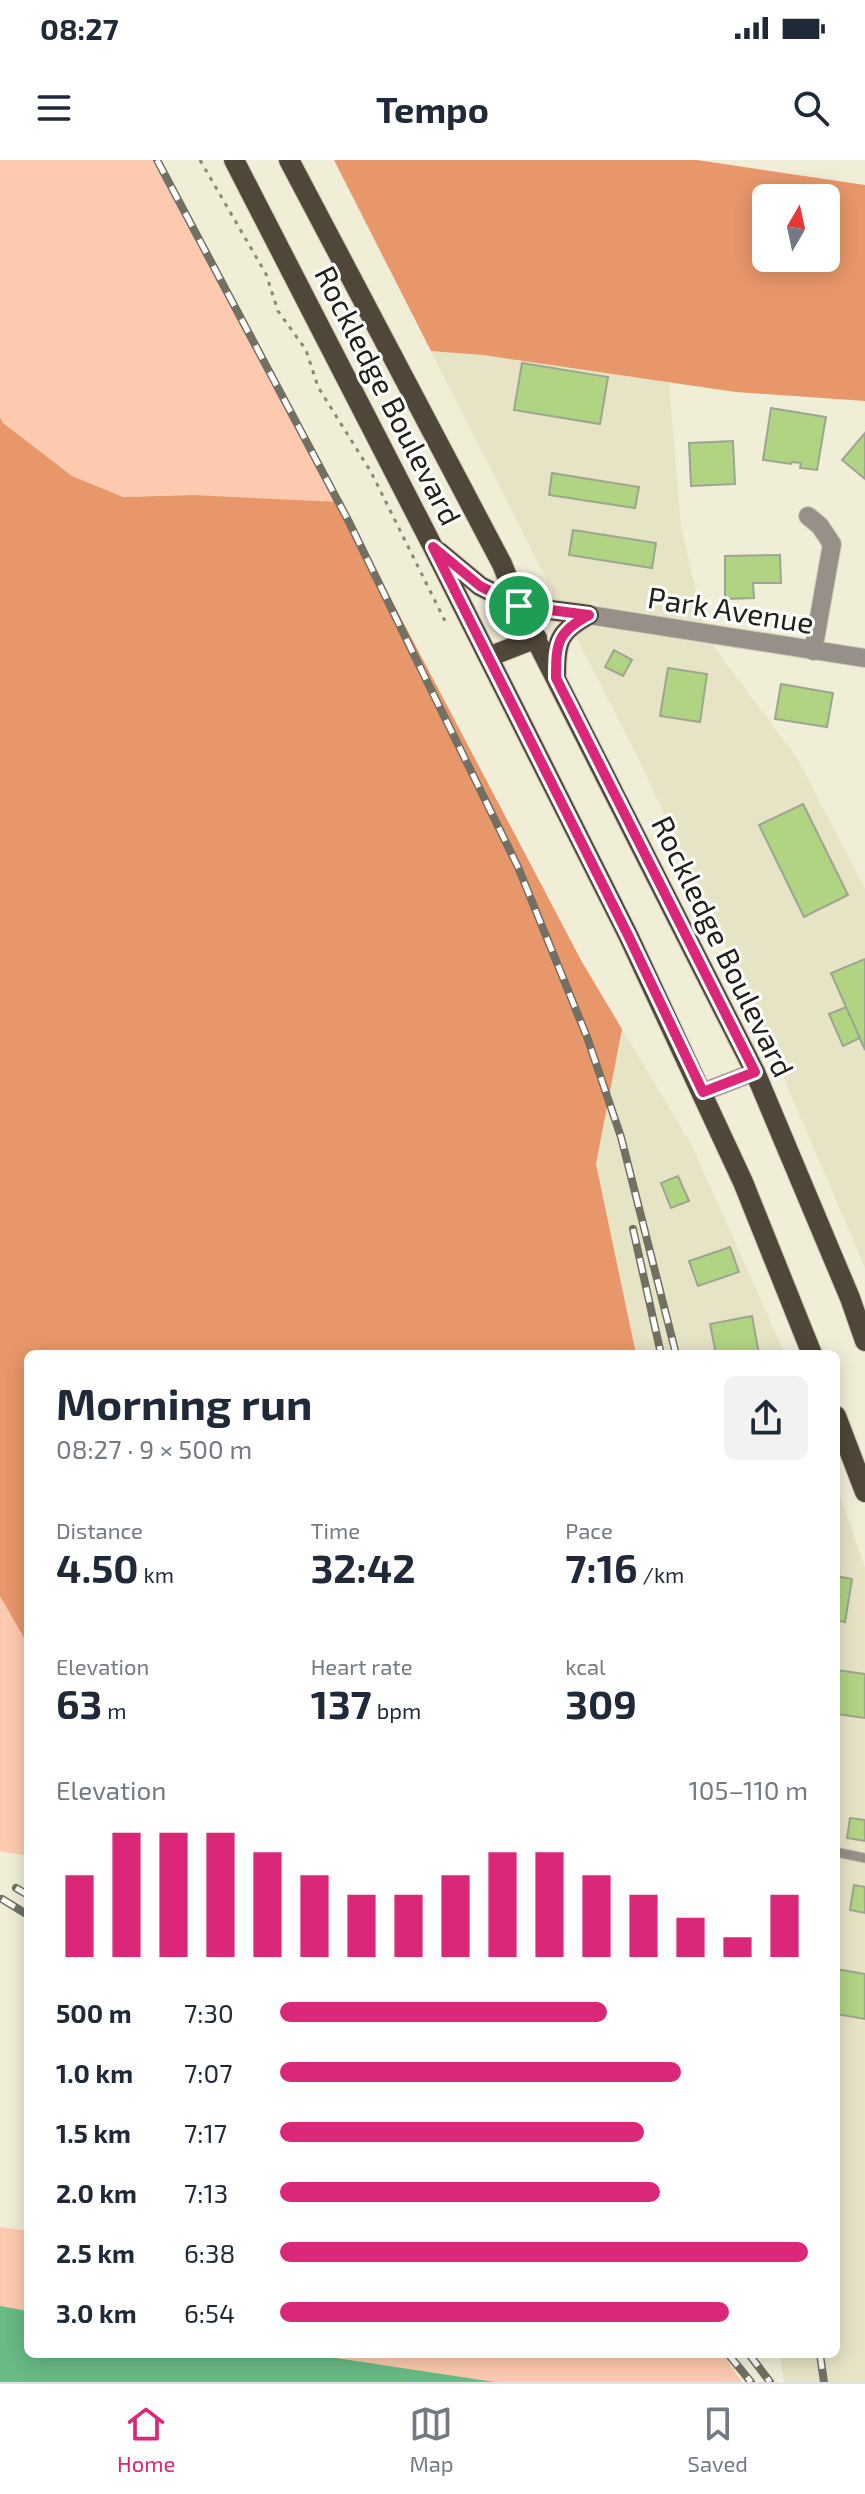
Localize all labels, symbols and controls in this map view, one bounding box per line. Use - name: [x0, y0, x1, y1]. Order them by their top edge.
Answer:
- text: 08:27: [40, 10, 119, 46]
- icon: menu: [32, 86, 76, 130]
- icon: search: [789, 86, 833, 130]
- text: Tempo: [376, 87, 489, 130]
- north arrow: [752, 184, 840, 272]
- map controls: [752, 184, 840, 272]
- street label: Rockledge Boulevard: [308, 259, 470, 531]
- pin: [485, 572, 553, 640]
- street label: Park Avenue: [645, 578, 817, 640]
- icon: arrive: [497, 584, 541, 628]
- street label: Rockledge Boulevard: [645, 810, 803, 1082]
- text: Morning run: [56, 1376, 312, 1429]
- button: share: [724, 1376, 808, 1460]
- text: 08:27 · 9 × 500 m: [56, 1433, 252, 1464]
- text: Distance: [56, 1517, 143, 1543]
- text: Time: [311, 1517, 360, 1543]
- text: Pace: [565, 1517, 613, 1543]
- text: 4.50: [56, 1543, 139, 1591]
- text: 32:42: [311, 1543, 416, 1591]
- text: 7:16: [565, 1543, 638, 1591]
- text: km: [139, 1561, 174, 1587]
- text: /km: [638, 1561, 684, 1587]
- text: Elevation: [56, 1653, 149, 1679]
- text: Heart rate: [311, 1653, 412, 1679]
- text: kcal: [565, 1653, 606, 1679]
- text: 63: [56, 1679, 102, 1727]
- text: 137: [311, 1679, 372, 1727]
- text: 309: [565, 1679, 637, 1727]
- text: m: [102, 1697, 126, 1723]
- text: bpm: [372, 1697, 421, 1723]
- text: Elevation: [56, 1774, 166, 1805]
- text: 105–110 m: [689, 1774, 808, 1805]
- text: 500 m: [56, 1997, 132, 2028]
- text: 7:30: [184, 1997, 234, 2028]
- text: 1.0 km: [56, 2057, 133, 2088]
- text: 7:07: [184, 2057, 232, 2088]
- text: 1.5 km: [56, 2117, 131, 2148]
- text: 7:17: [184, 2117, 227, 2148]
- text: 2.0 km: [56, 2177, 137, 2208]
- text: 7:13: [184, 2177, 228, 2208]
- text: 2.5 km: [56, 2237, 135, 2268]
- text: 6:38: [184, 2237, 235, 2268]
- text: 3.0 km: [56, 2297, 137, 2328]
- text: 6:54: [184, 2297, 235, 2328]
- tab: Home: [117, 2402, 175, 2476]
- tab: Map: [409, 2402, 454, 2476]
- tab: Saved: [688, 2402, 748, 2476]

